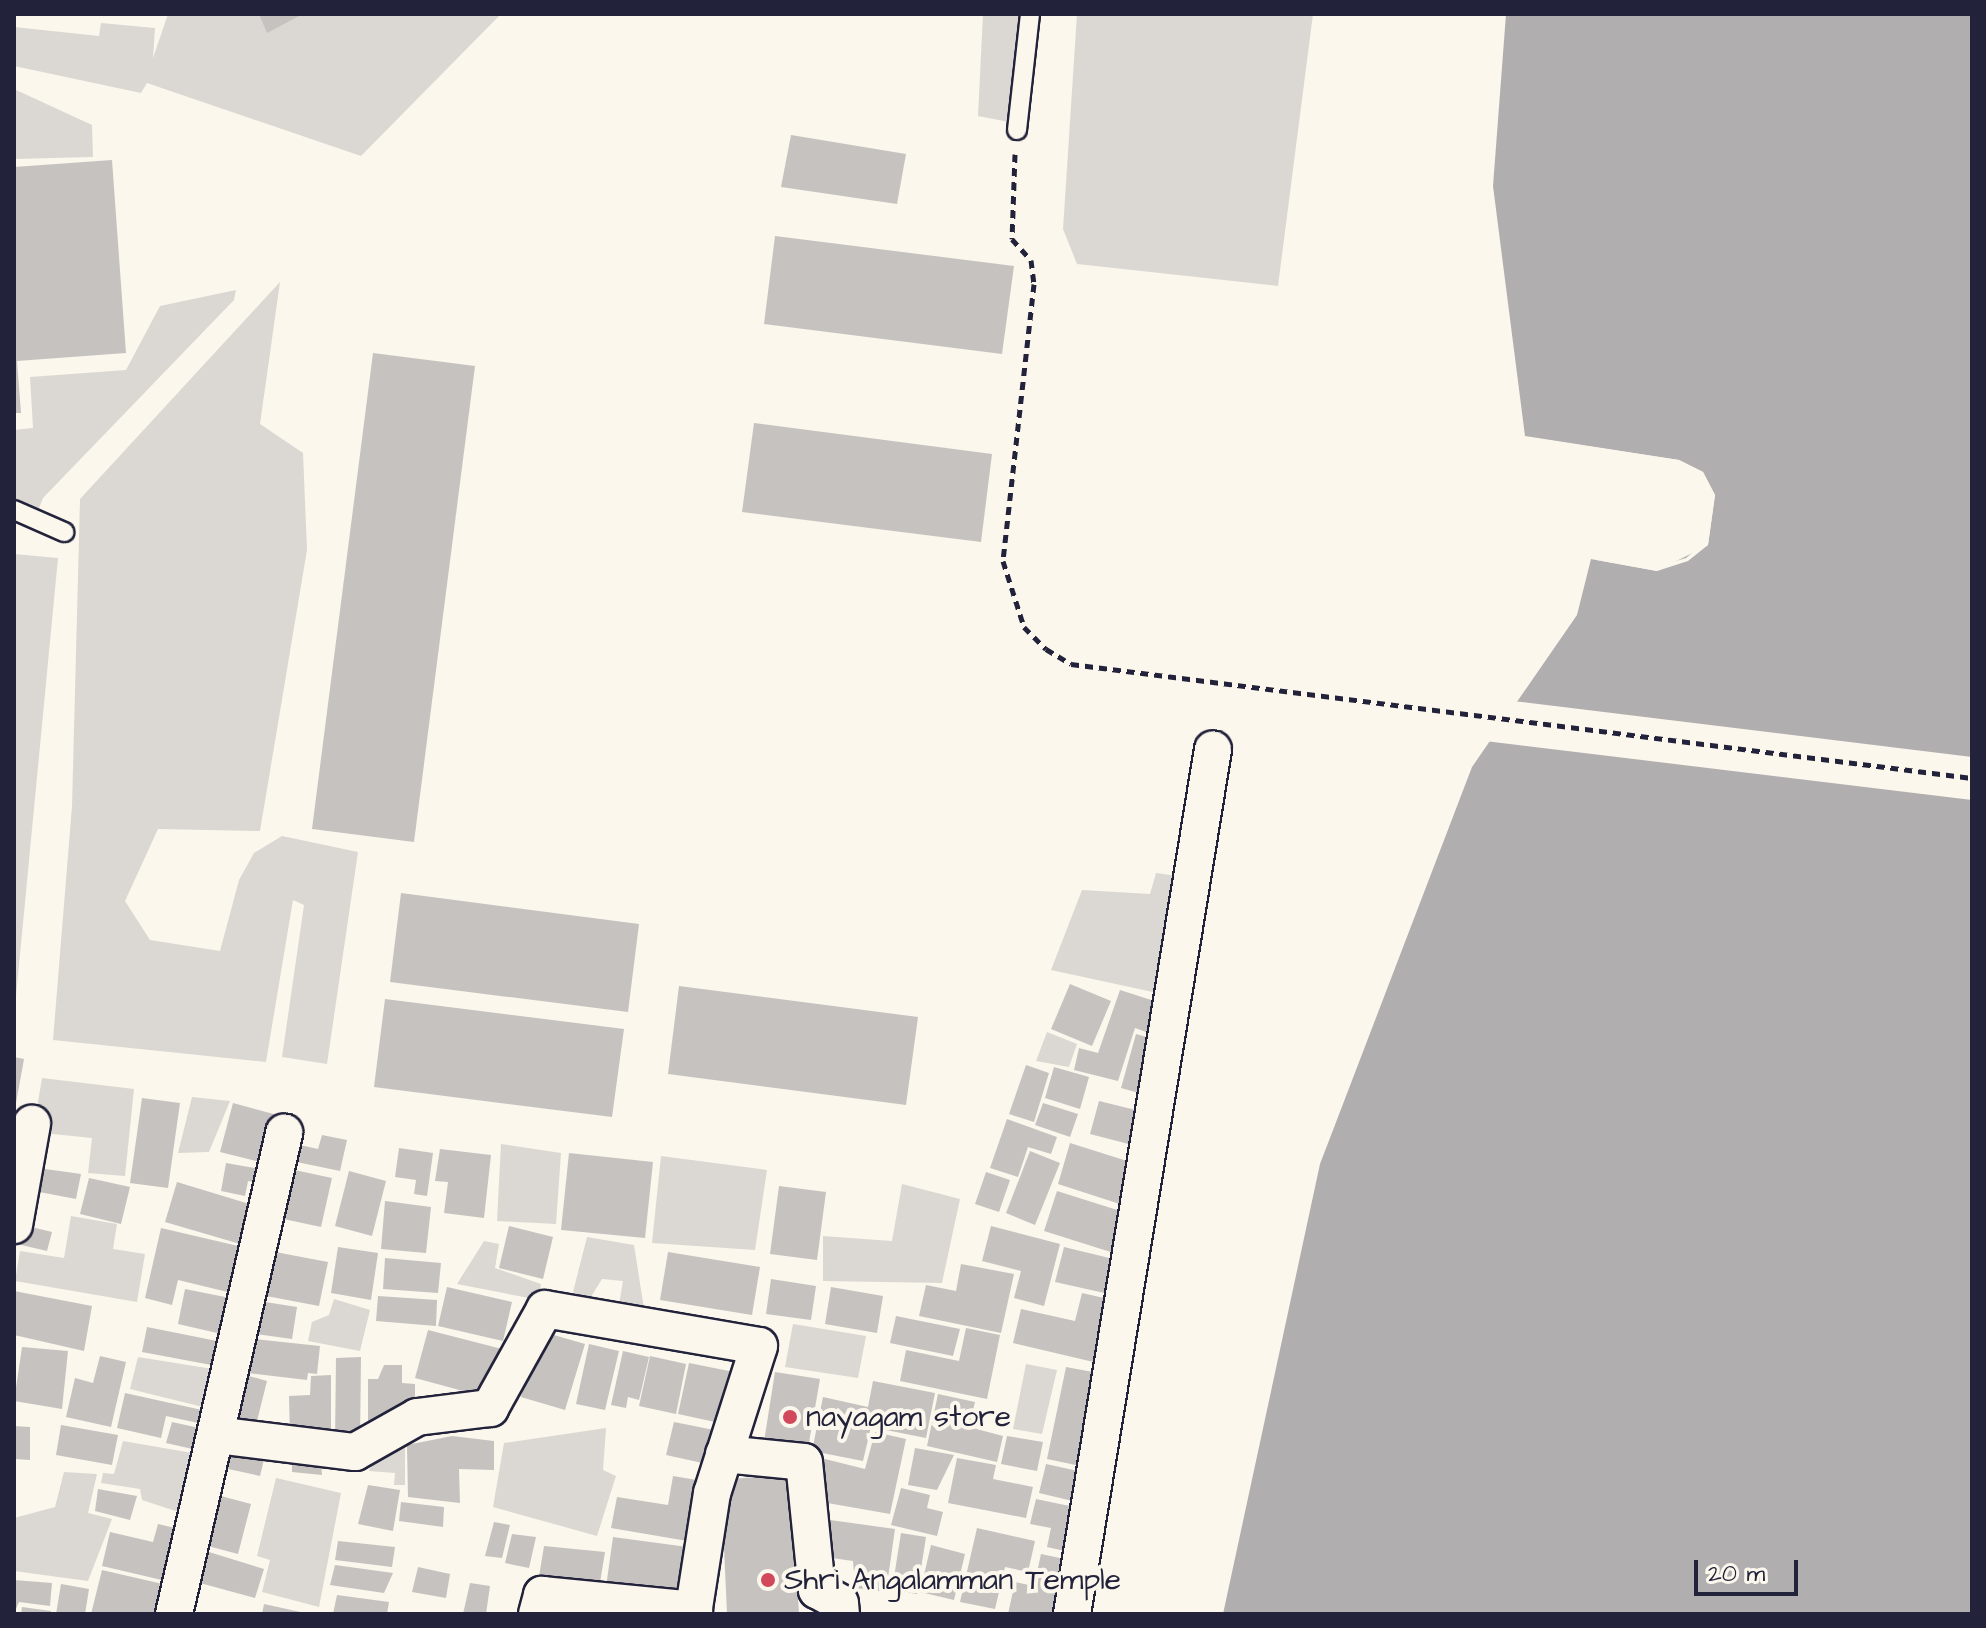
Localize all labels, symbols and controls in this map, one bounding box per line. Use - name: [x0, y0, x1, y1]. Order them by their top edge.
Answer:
- place label: nayagam store: [806, 1399, 1011, 1435]
- marker: nayagam store: [781, 1408, 799, 1426]
- scale bar: [1698, 1544, 1802, 1594]
- text: 20 m: [1708, 1557, 1765, 1591]
- place label: Shri Angalamman Temple: [784, 1562, 1121, 1598]
- marker: Shri Angalamman Temple: [759, 1571, 777, 1589]

